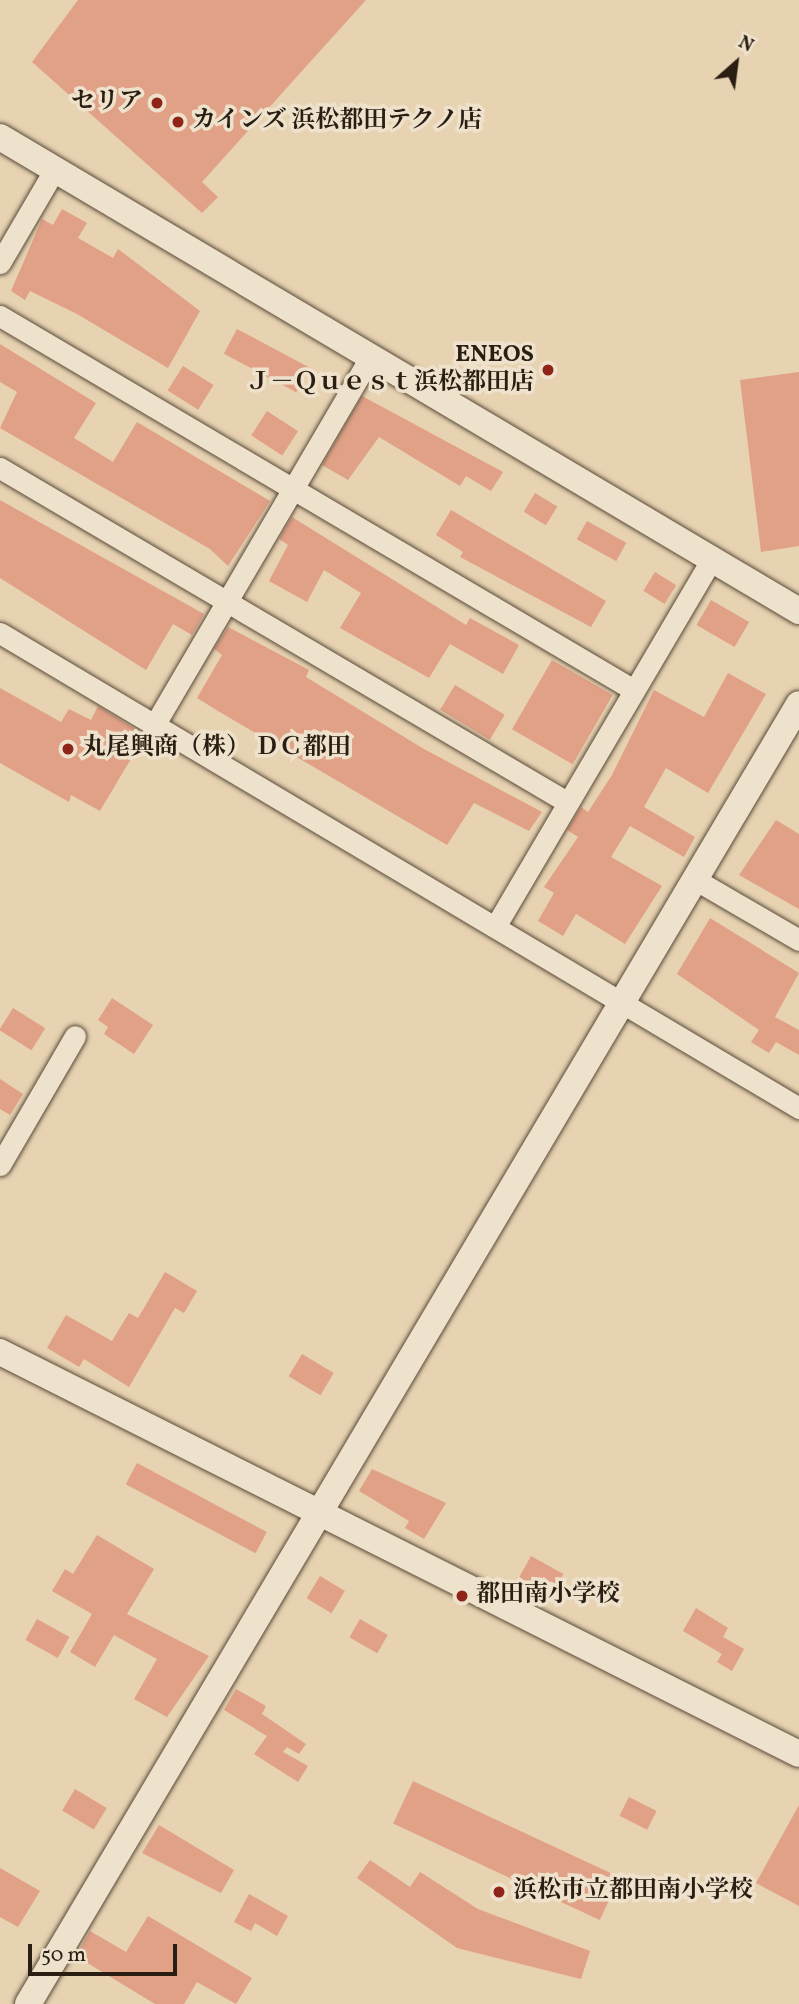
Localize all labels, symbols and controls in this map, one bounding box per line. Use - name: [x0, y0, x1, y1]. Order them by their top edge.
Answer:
- north arrow: [701, 28, 771, 98]
- text: N: [734, 30, 758, 59]
- place label: セリア: [71, 89, 143, 117]
- marker: セリア: [149, 95, 165, 111]
- place label: カインズ 浜松都田テクノ店: [192, 108, 485, 136]
- marker: カインズ 浜松都田テクノ店: [170, 114, 186, 130]
- place label: ENEOS Ｊ－Ｑｕｅｓｔ浜松都田店: [246, 342, 534, 398]
- marker: ENEOS Ｊ－Ｑｕｅｓｔ浜松都田店: [540, 362, 556, 378]
- place label: 丸尾興商（株） ＤＣ都田: [82, 735, 351, 763]
- marker: 丸尾興商（株） ＤＣ都田: [60, 741, 76, 757]
- place label: 都田南小学校: [476, 1582, 620, 1610]
- marker: 都田南小学校: [454, 1588, 470, 1604]
- place label: 浜松市立都田南小学校: [513, 1878, 753, 1906]
- marker: 浜松市立都田南小学校: [491, 1884, 507, 1900]
- scale bar: [32, 1930, 180, 1974]
- text: 50 m: [41, 1941, 86, 1970]

